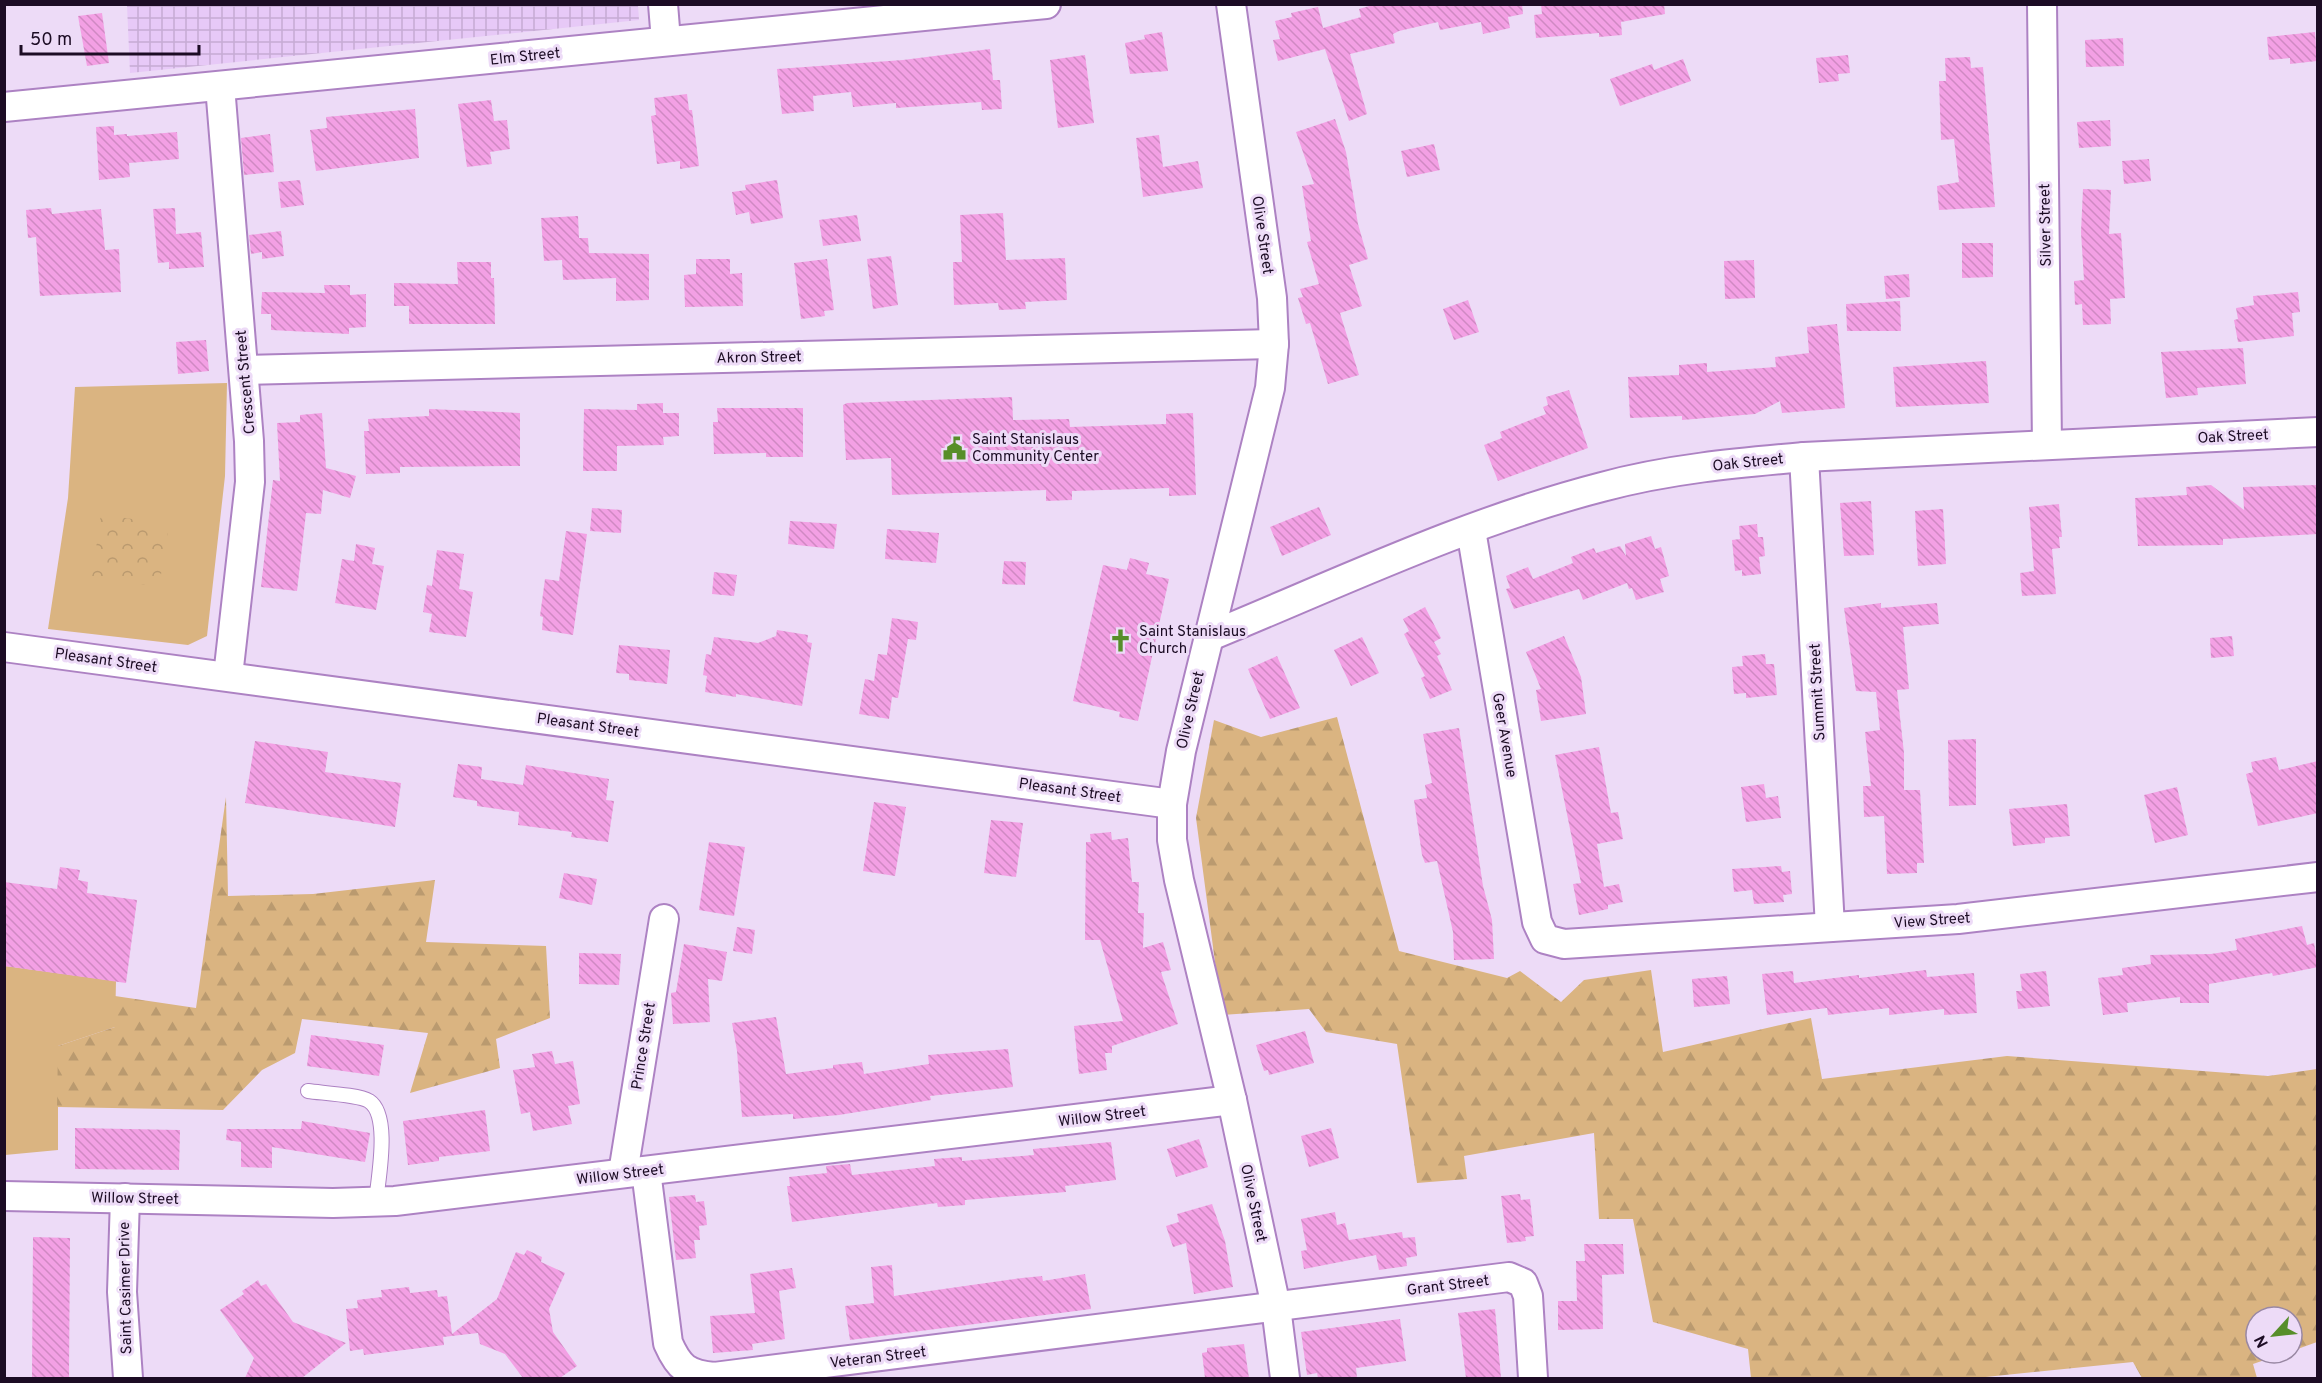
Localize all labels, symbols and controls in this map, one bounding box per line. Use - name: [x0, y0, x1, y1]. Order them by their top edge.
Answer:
- scale bar: [21, 18, 200, 56]
- text: 50 m: [30, 29, 72, 52]
- street label: Elm Street: [489, 44, 561, 71]
- street label: Silver Street: [2036, 183, 2057, 267]
- street label: Olive Street: [1247, 195, 1276, 276]
- street label: Crescent Street: [232, 329, 261, 435]
- street label: Akron Street: [716, 348, 802, 369]
- street label: Oak Street: [2197, 426, 2269, 449]
- place label: Saint Stanislaus Community Center: [972, 431, 1099, 467]
- public building icon: Saint Stanislaus Community Center: [941, 435, 967, 461]
- street label: Oak Street: [1712, 450, 1785, 477]
- place label: Saint Stanislaus Church: [1139, 623, 1246, 659]
- church icon: Saint Stanislaus Church: [1108, 627, 1134, 653]
- street label: Summit Street: [1806, 643, 1831, 741]
- street label: Pleasant Street: [53, 645, 158, 678]
- street label: Olive Street: [1173, 670, 1210, 751]
- street label: Geer Avenue: [1487, 691, 1520, 779]
- street label: Pleasant Street: [535, 710, 640, 743]
- street label: Pleasant Street: [1017, 775, 1122, 808]
- street label: View Street: [1893, 909, 1971, 934]
- street label: Prince Street: [628, 1001, 661, 1091]
- street label: Willow Street: [1057, 1103, 1147, 1132]
- street label: Willow Street: [575, 1161, 665, 1190]
- street label: Olive Street: [1235, 1163, 1270, 1244]
- street label: Willow Street: [91, 1189, 179, 1210]
- street label: Saint Casimer Drive: [116, 1222, 137, 1354]
- street label: Grant Street: [1406, 1272, 1490, 1301]
- north arrow: [2244, 1305, 2304, 1365]
- text: N: [2251, 1331, 2274, 1351]
- street label: Veteran Street: [829, 1343, 927, 1374]

